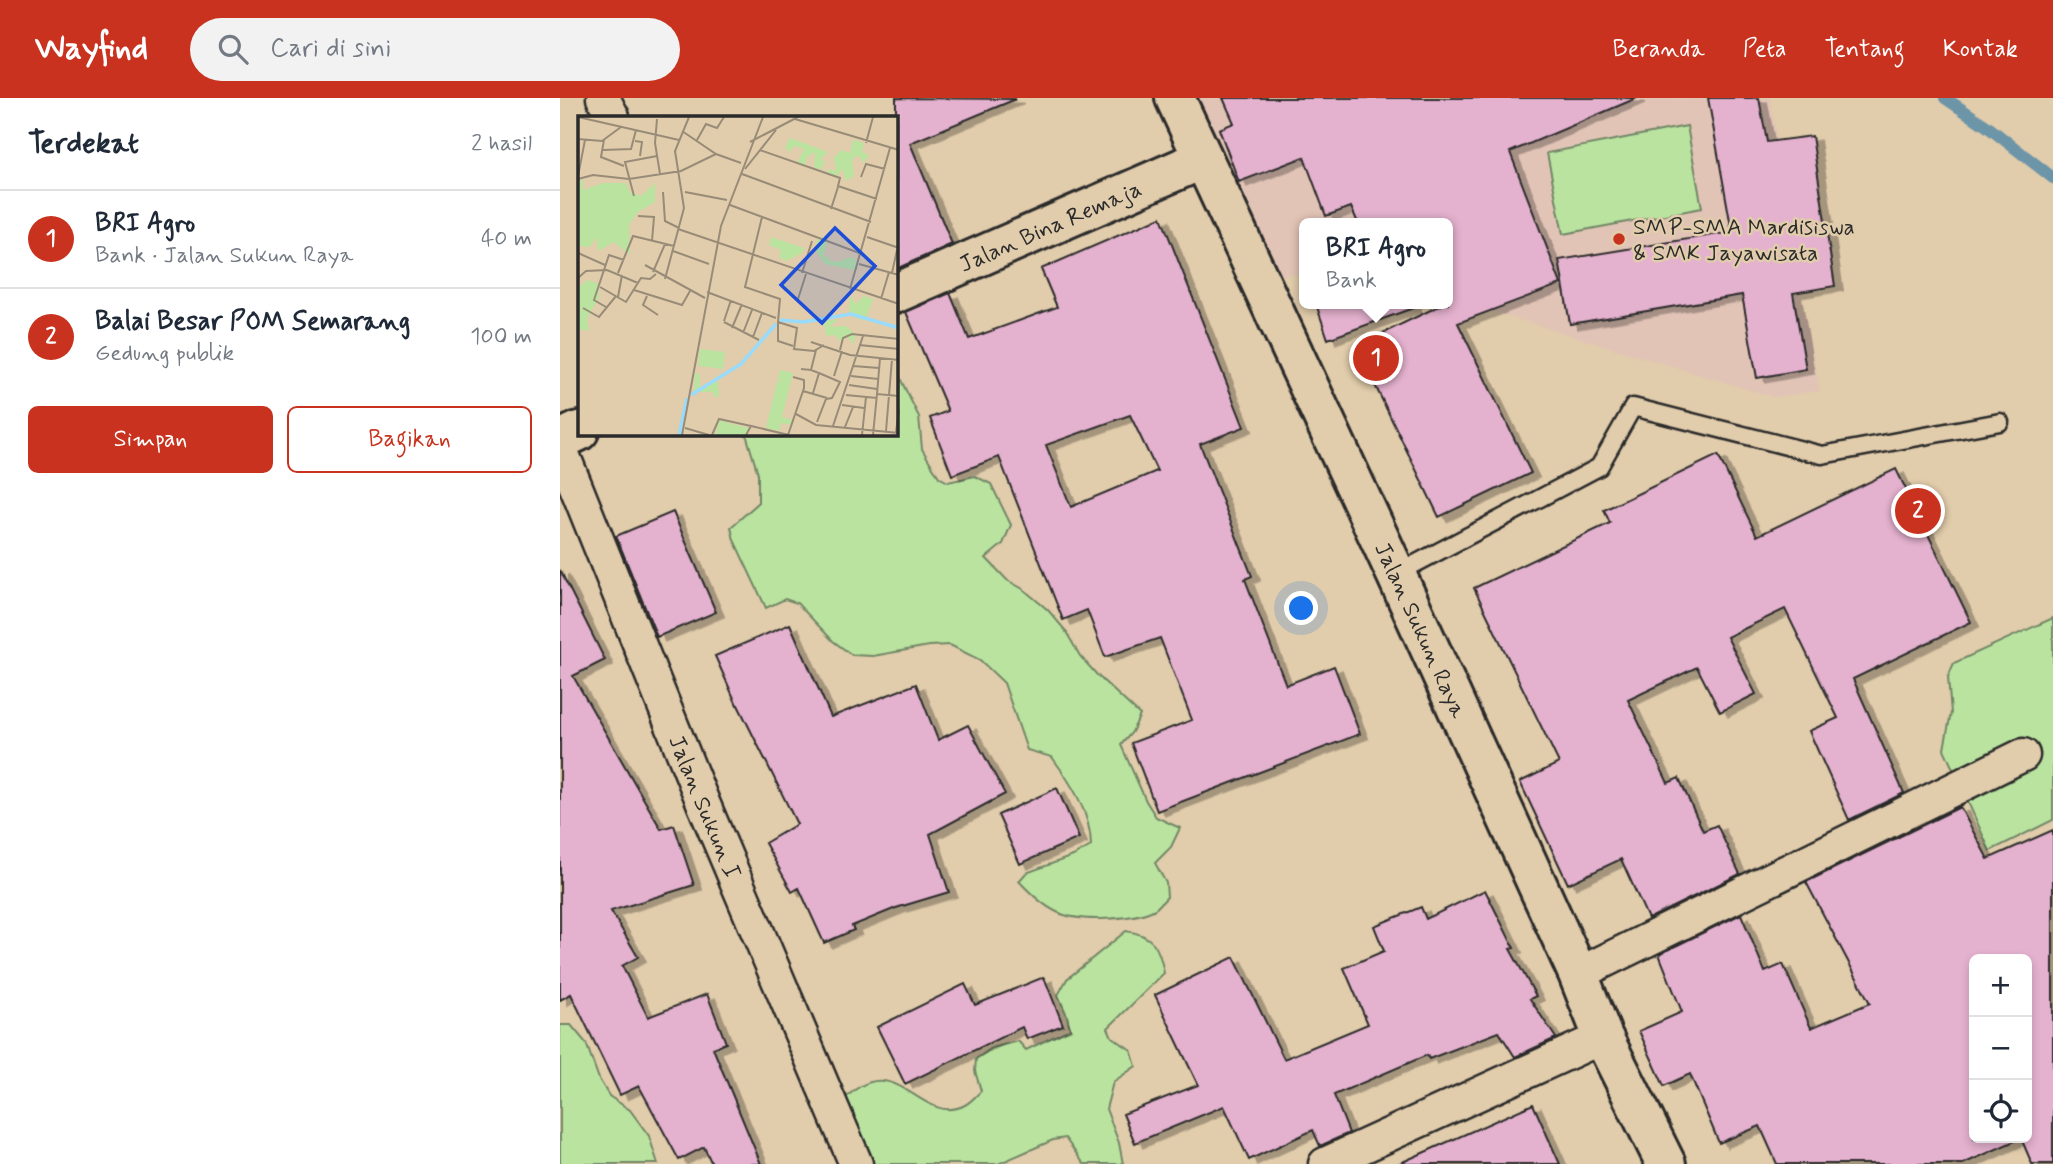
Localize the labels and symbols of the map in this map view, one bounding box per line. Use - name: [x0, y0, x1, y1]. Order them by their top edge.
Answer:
- inset map: [578, 116, 898, 436]
- street label: Jalan Bina Remaja: [955, 175, 1147, 281]
- place label: SMP-SMA Mardisiswa & SMK Jayawisata: [1633, 213, 1855, 269]
- marker: SMP-SMA Mardisiswa & SMK Jayawisata: [1611, 231, 1627, 247]
- pin: 1: [1353, 332, 1399, 384]
- pin: 2: [1895, 485, 1941, 537]
- street label: Jalan Sukun Raya: [1366, 538, 1473, 723]
- your location: [1284, 591, 1318, 625]
- street label: Jalan Sukun I: [660, 731, 747, 884]

